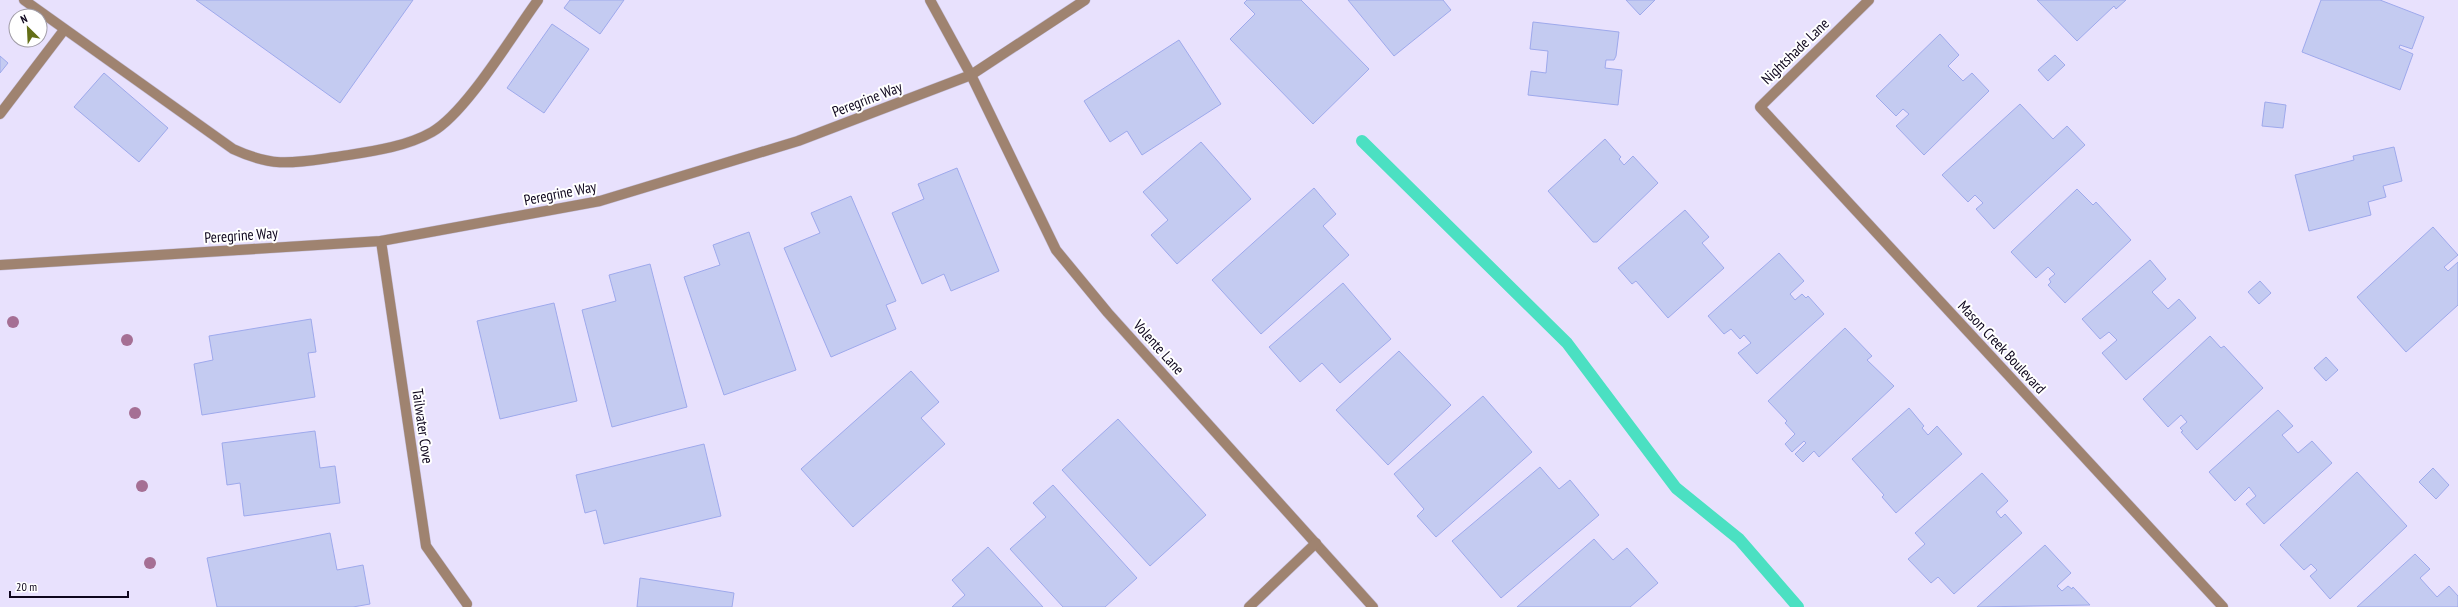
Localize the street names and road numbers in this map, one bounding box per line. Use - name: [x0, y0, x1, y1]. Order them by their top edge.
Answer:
- street label: Nightshade Lane: [1757, 14, 1833, 88]
- street label: Peregrine Way: [829, 77, 905, 121]
- street label: Peregrine Way: [522, 177, 598, 209]
- street label: Peregrine Way: [204, 223, 279, 247]
- street label: Mason Creek Boulevard: [1954, 296, 2050, 398]
- street label: Volente Lane: [1129, 315, 1189, 378]
- street label: Tailwater Cove: [408, 387, 438, 465]

